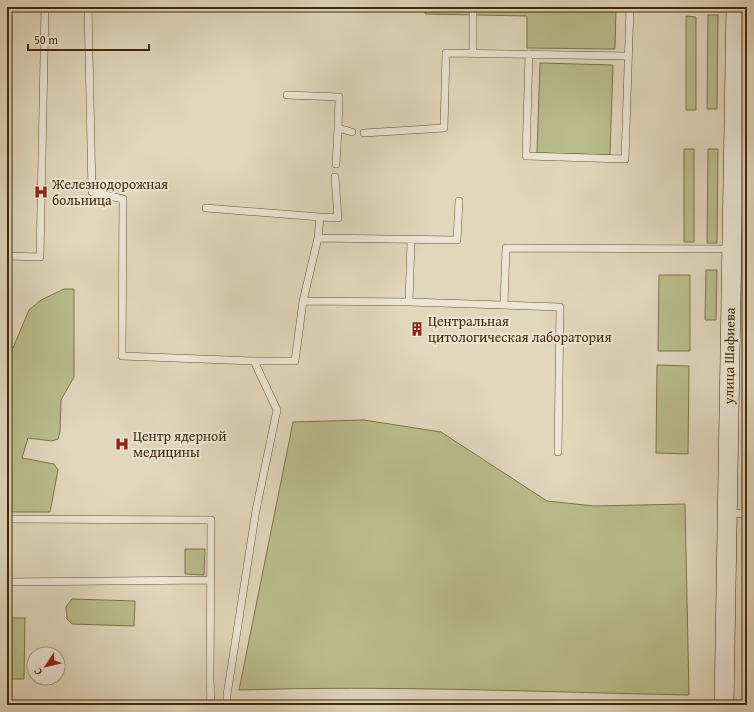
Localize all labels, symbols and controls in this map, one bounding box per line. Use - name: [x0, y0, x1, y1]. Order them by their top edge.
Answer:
- scale bar: [28, 26, 149, 52]
- text: 50 m: [34, 31, 58, 48]
- place label: Железнодорожная больница: [51, 174, 168, 210]
- hospital icon: Железнодорожная больница: [33, 184, 49, 200]
- street label: улица Шафиева: [718, 307, 740, 406]
- place label: Центральная цитологическая лаборатория: [428, 311, 612, 347]
- building icon: Центральная цитологическая лаборатория: [409, 321, 425, 337]
- place label: Центр ядерной медицины: [133, 426, 227, 462]
- hospital icon: Центр ядерной медицины: [114, 436, 130, 452]
- north arrow: [26, 646, 66, 686]
- text: С: [29, 665, 46, 679]

